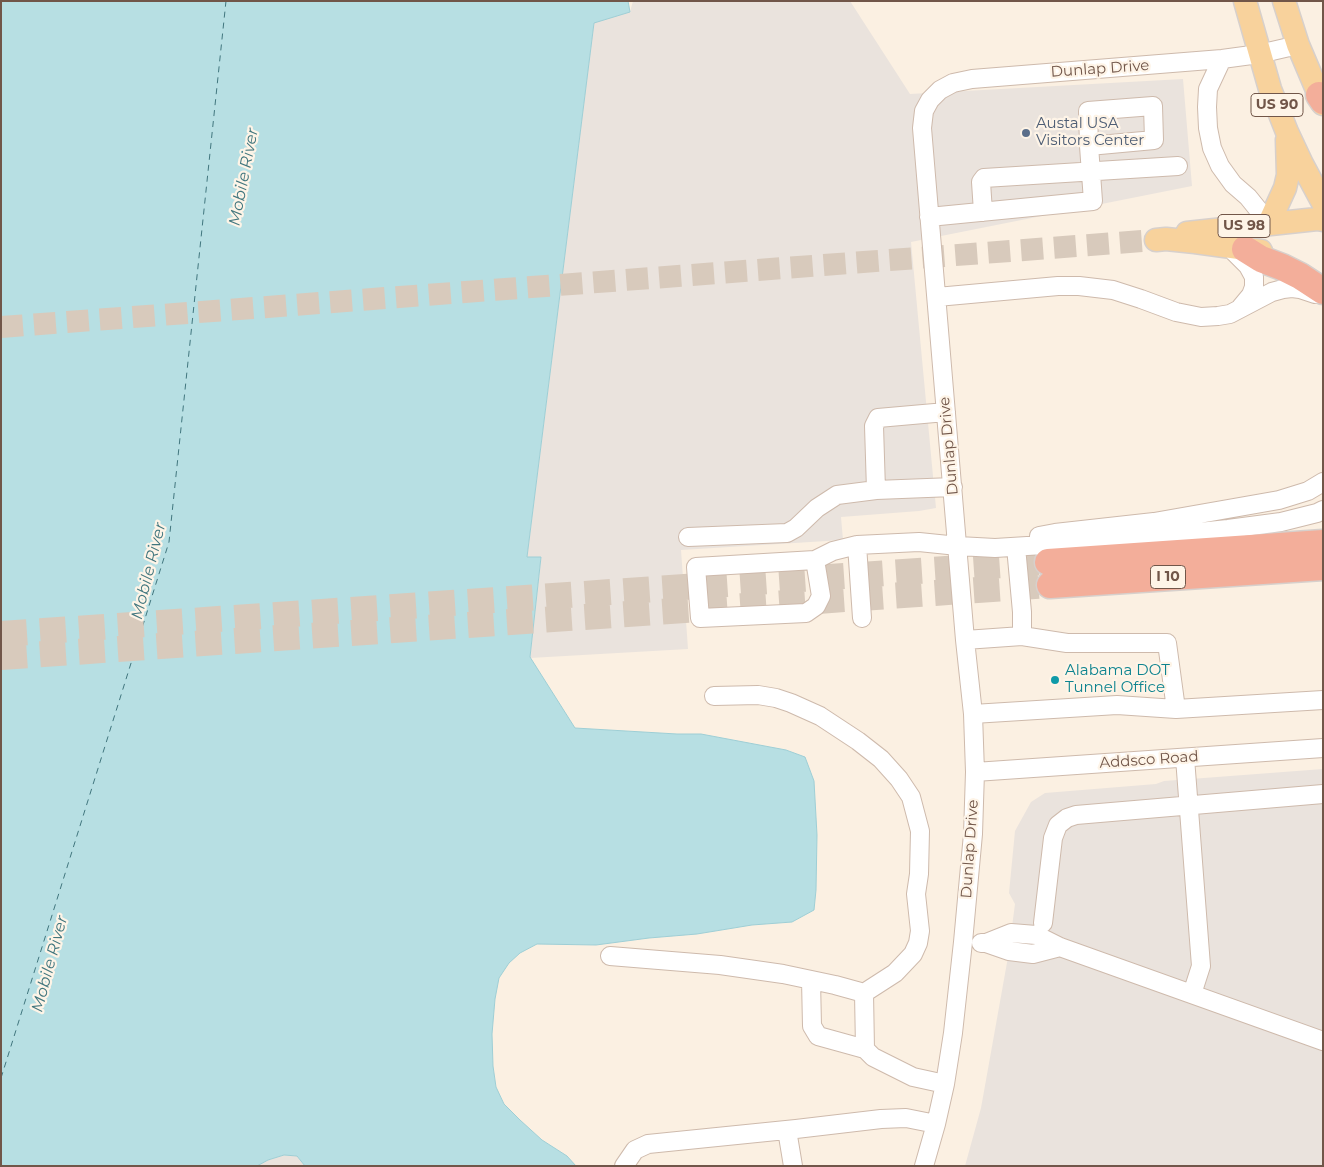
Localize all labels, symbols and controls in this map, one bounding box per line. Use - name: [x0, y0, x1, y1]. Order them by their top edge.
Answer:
- street label: Dunlap Drive: [1050, 57, 1150, 81]
- road number: US 90: [1251, 94, 1303, 116]
- place label: Austal USA Visitors Center: [1036, 115, 1144, 150]
- water label: Mobile River: [225, 127, 263, 227]
- marker: Austal USA Visitors Center: [1020, 127, 1032, 139]
- road number: US 98: [1218, 215, 1270, 238]
- street label: Dunlap Drive: [936, 396, 962, 496]
- water label: Mobile River: [128, 521, 170, 621]
- road number: I 10: [1150, 566, 1186, 588]
- place label: Alabama DOT Tunnel Office: [1065, 662, 1170, 697]
- marker: Alabama DOT Tunnel Office: [1049, 674, 1061, 686]
- street label: Addsco Road: [1099, 748, 1199, 772]
- street label: Dunlap Drive: [958, 799, 982, 899]
- water label: Mobile River: [28, 914, 72, 1014]

